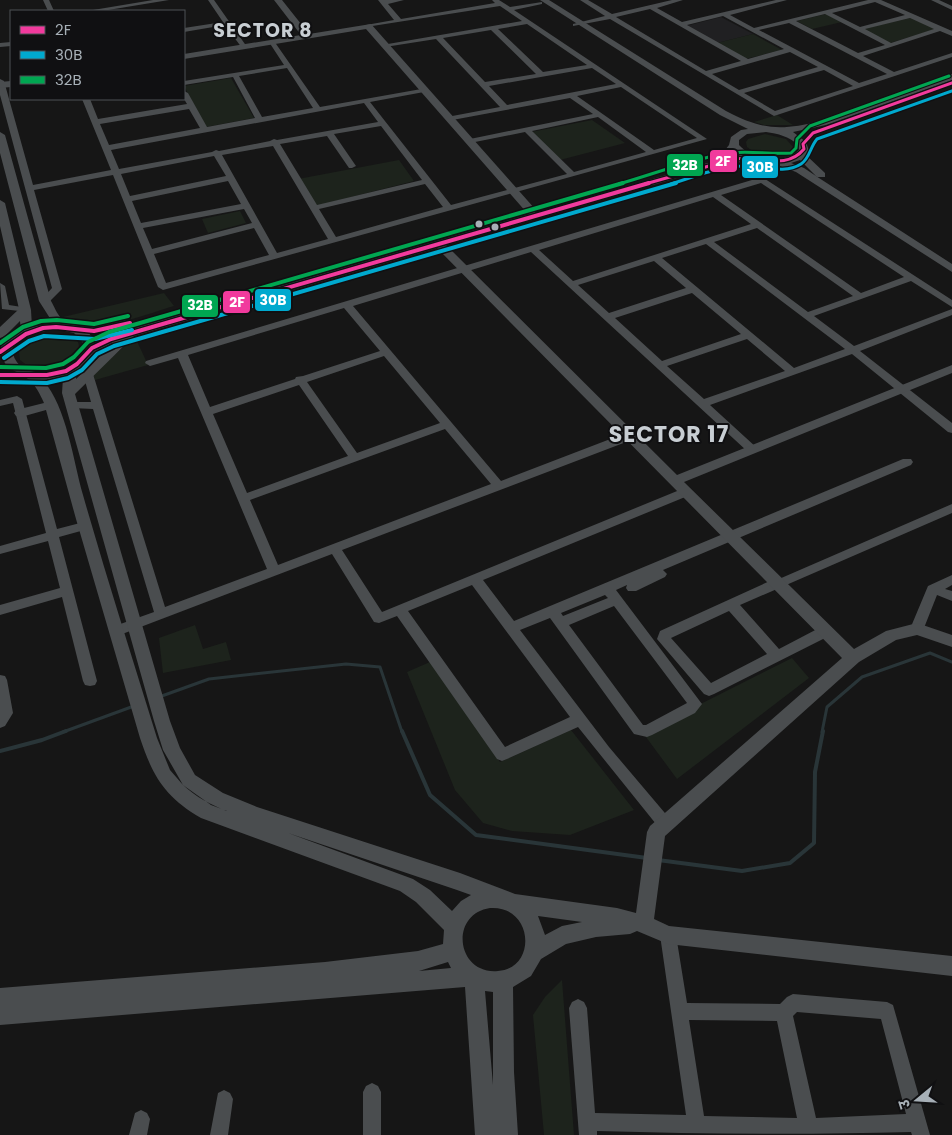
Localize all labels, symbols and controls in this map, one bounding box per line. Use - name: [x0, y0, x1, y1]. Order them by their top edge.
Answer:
- legend: [10, 10, 185, 100]
- district label: SECTOR 8: [213, 17, 313, 44]
- text: 2F: [55, 19, 72, 40]
- text: 30B: [55, 44, 82, 65]
- text: 32B: [55, 69, 82, 90]
- line badge: 2F: [709, 149, 738, 173]
- text: 2F: [715, 151, 731, 171]
- line badge: 32B: [666, 153, 704, 177]
- text: 32B: [672, 155, 698, 175]
- line badge: 30B: [741, 155, 779, 179]
- text: 30B: [747, 157, 773, 177]
- unlabelled marker: [474, 219, 484, 229]
- unlabelled marker: [490, 222, 500, 232]
- line badge: 30B: [254, 288, 292, 312]
- line badge: 2F: [222, 290, 251, 314]
- text: 30B: [260, 290, 286, 310]
- text: 2F: [229, 292, 245, 312]
- line badge: 32B: [181, 294, 219, 318]
- text: 32B: [187, 295, 213, 315]
- district label: SECTOR 17: [609, 419, 729, 450]
- north arrow: [892, 1075, 942, 1125]
- text: उ: [894, 1096, 916, 1112]

